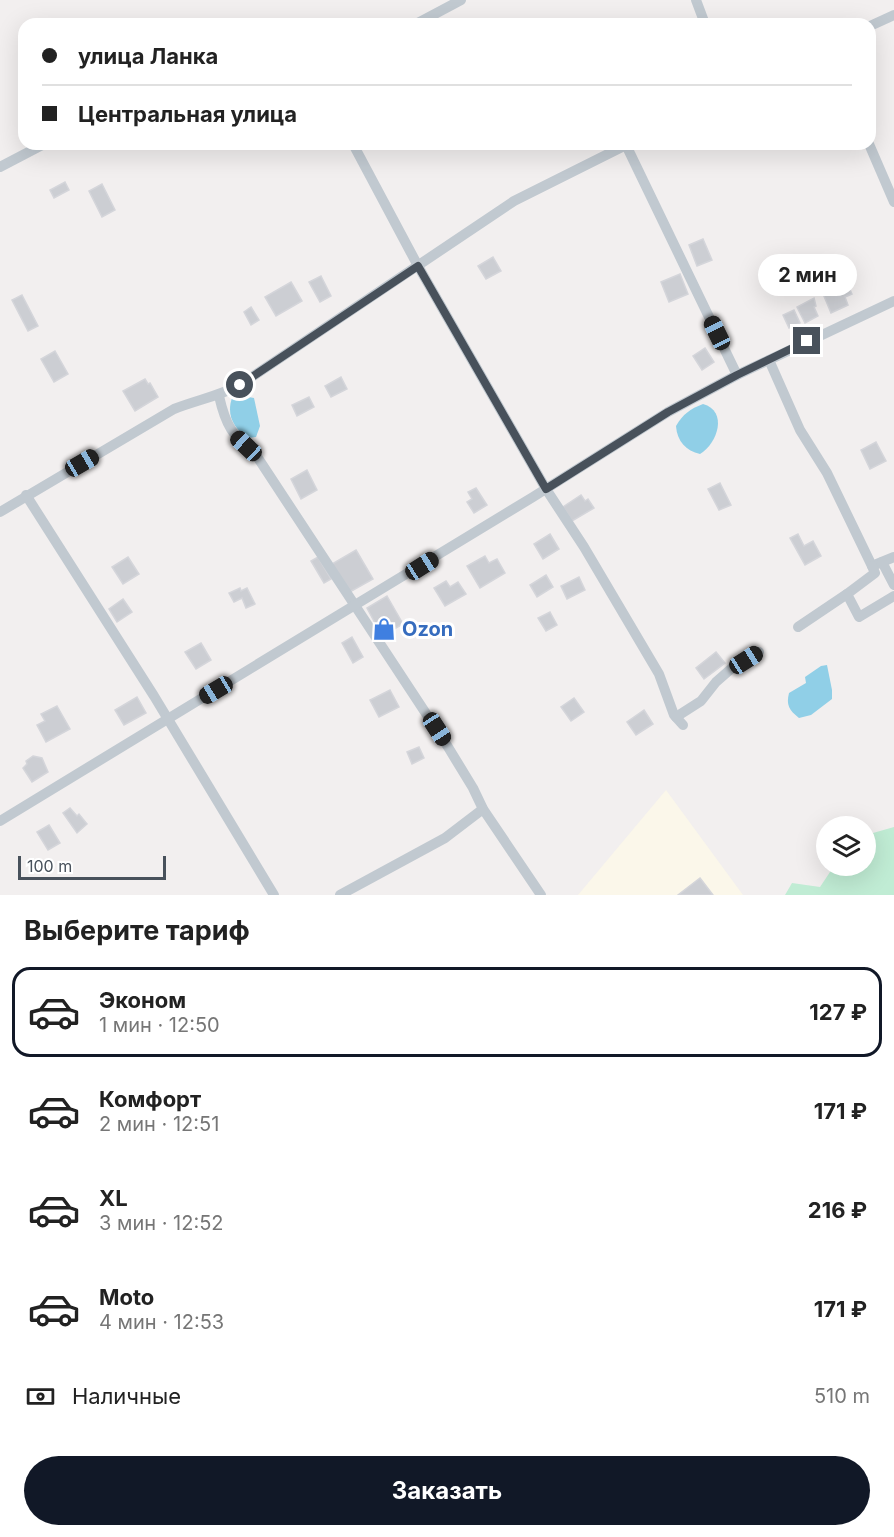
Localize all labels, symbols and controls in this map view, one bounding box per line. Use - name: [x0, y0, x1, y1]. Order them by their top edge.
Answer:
- text: улица Ланка: [78, 43, 218, 69]
- text: Центральная улица: [78, 101, 297, 127]
- callout: 2 мин: [758, 254, 856, 296]
- text: 2 мин: [778, 263, 837, 287]
- car: [701, 313, 733, 353]
- route end: [793, 327, 820, 354]
- route start: [226, 371, 253, 398]
- car: [227, 427, 265, 465]
- car: [62, 446, 102, 480]
- car: [402, 549, 442, 583]
- shop icon: Ozon: [371, 616, 397, 642]
- place label: Ozon: [402, 617, 453, 641]
- car: [726, 643, 766, 677]
- car: [196, 673, 236, 707]
- car: [420, 709, 454, 749]
- map controls: [816, 816, 876, 876]
- button: layers: [816, 816, 876, 876]
- scale bar: [18, 853, 166, 881]
- text: 100 m: [27, 856, 72, 876]
- text: Выберите тариф: [24, 914, 250, 947]
- icon: car: [27, 985, 81, 1039]
- text: Эконом: [99, 987, 186, 1013]
- text: 127 ₽: [809, 999, 867, 1025]
- text: 1 мин · 12:50: [99, 1013, 220, 1037]
- icon: car: [27, 1084, 81, 1138]
- text: Комфорт: [99, 1086, 201, 1112]
- text: 171 ₽: [814, 1098, 867, 1124]
- text: 2 мин · 12:51: [99, 1112, 219, 1136]
- icon: car: [27, 1183, 81, 1237]
- text: XL: [99, 1185, 128, 1211]
- text: 216 ₽: [808, 1197, 867, 1223]
- text: 3 мин · 12:52: [99, 1211, 224, 1235]
- icon: car: [27, 1282, 81, 1336]
- text: Moto: [99, 1284, 154, 1310]
- text: 171 ₽: [814, 1296, 867, 1322]
- text: 4 мин · 12:53: [99, 1310, 224, 1334]
- icon: cash: [24, 1380, 57, 1413]
- text: Наличные: [72, 1383, 181, 1409]
- text: 510 m: [814, 1384, 870, 1408]
- button: Заказать: [24, 1456, 870, 1525]

